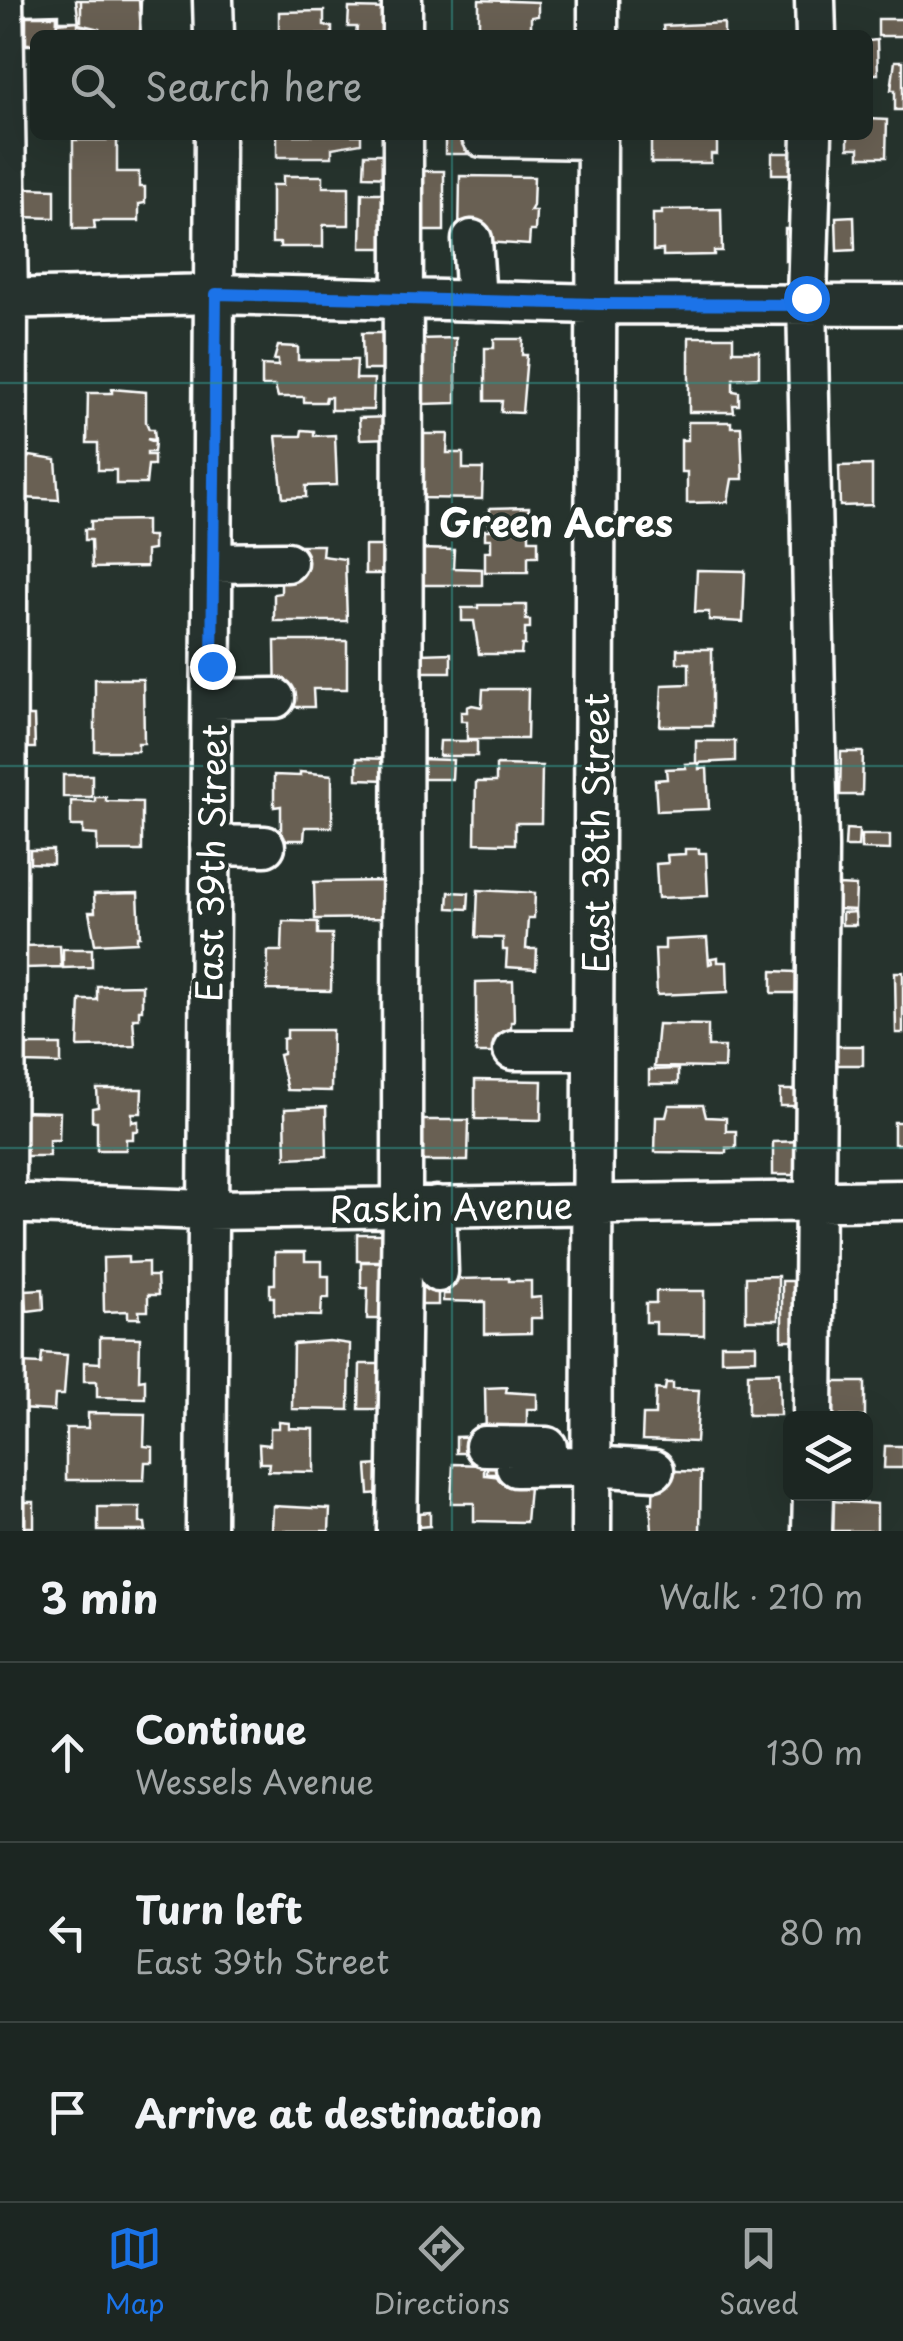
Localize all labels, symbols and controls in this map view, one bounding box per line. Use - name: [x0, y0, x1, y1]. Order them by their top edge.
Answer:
- search box: [30, 30, 873, 140]
- text: Search here: [145, 57, 362, 114]
- icon: search: [65, 58, 120, 113]
- route start: [784, 276, 830, 322]
- district label: Green Acres: [439, 493, 673, 550]
- route end: [190, 644, 236, 690]
- street label: East 38th Street: [568, 693, 621, 973]
- street label: East 39th Street: [181, 724, 239, 1002]
- street label: Raskin Avenue: [329, 1177, 573, 1235]
- map controls: [783, 1411, 873, 1501]
- button: layers: [783, 1411, 873, 1501]
- text: 3 min: [40, 1565, 158, 1628]
- text: Walk · 210 m: [659, 1572, 863, 1620]
- text: Continue: [135, 1700, 306, 1757]
- icon: ahead: [40, 1725, 95, 1780]
- text: 130 m: [766, 1728, 863, 1776]
- text: Wessels Avenue: [135, 1757, 374, 1805]
- text: Turn left: [135, 1880, 303, 1937]
- icon: left: [40, 1905, 95, 1960]
- text: 80 m: [779, 1908, 863, 1956]
- text: East 39th Street: [135, 1937, 389, 1985]
- text: Arrive at destination: [135, 2084, 543, 2141]
- icon: arrive: [40, 2085, 95, 2140]
- tab: Map: [105, 2221, 164, 2324]
- tab: Directions: [374, 2221, 510, 2324]
- tab: Saved: [719, 2221, 798, 2324]

